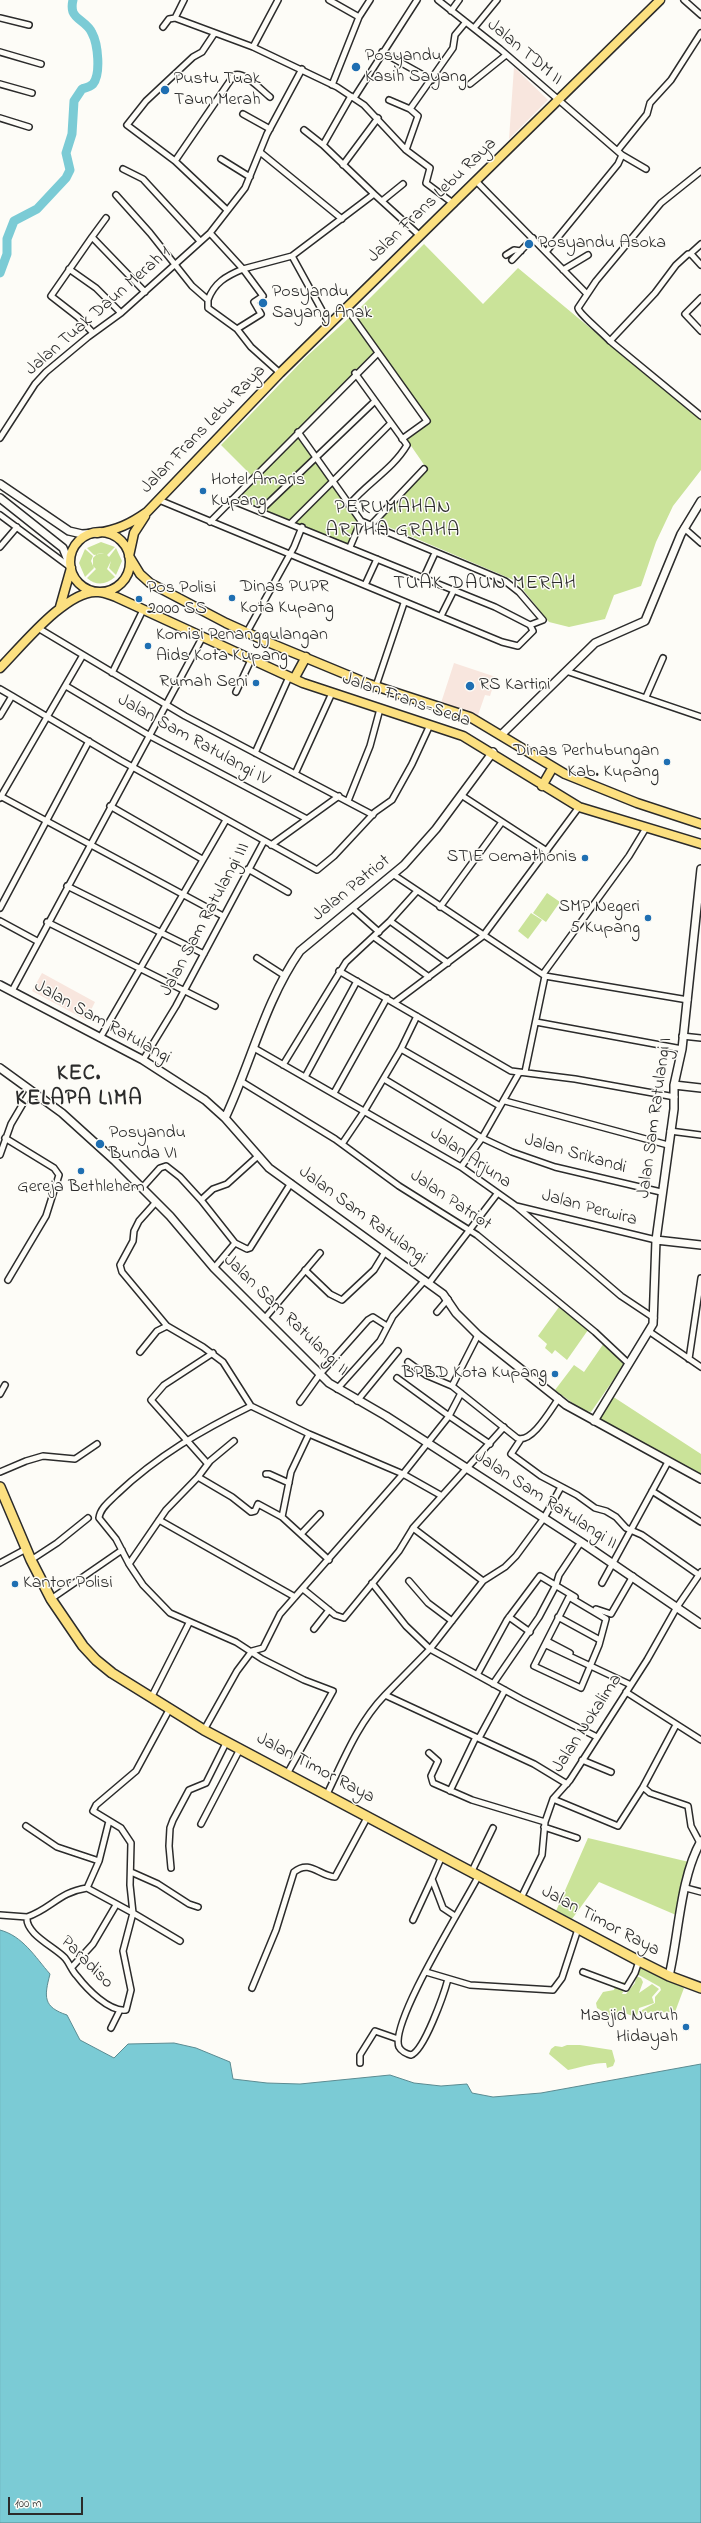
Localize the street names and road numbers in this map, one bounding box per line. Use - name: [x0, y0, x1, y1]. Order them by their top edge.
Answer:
- street label: Jalan TDM II: [482, 15, 566, 91]
- street label: Jalan Frans Lebu Raya: [364, 134, 502, 268]
- street label: Jalan Tuak Daun Merah 1: [22, 243, 176, 381]
- street label: Jalan Frans Lebu Raya: [137, 361, 271, 499]
- street label: Jalan Frans-Seda: [339, 669, 473, 733]
- street label: Jalan Sam Ratulangi IV: [113, 690, 273, 792]
- street label: Jalan Sam Ratulangi III: [156, 840, 256, 1000]
- street label: Jalan Patriot: [309, 851, 395, 927]
- street label: Jalan Sam Ratulangi: [30, 976, 174, 1070]
- street label: Jalan Sam Ratulangi I: [634, 1036, 678, 1200]
- street label: Jalan Arjuna: [425, 1124, 515, 1194]
- street label: Jalan Srikandi: [522, 1130, 628, 1180]
- street label: Jalan Sam Ratulangi: [294, 1162, 430, 1270]
- street label: Jalan Patriot: [405, 1166, 495, 1236]
- street label: Jalan Perwira: [539, 1186, 639, 1232]
- street label: Jalan Sam Ratulangi II: [218, 1250, 352, 1382]
- street label: Jalan Sam Ratulangi II: [469, 1447, 621, 1555]
- street label: Jalan Nokalima: [548, 1671, 628, 1777]
- street label: Jalan Timor Raya: [252, 1729, 378, 1809]
- street label: Jalan Timor Raya: [537, 1882, 663, 1962]
- street label: Paradiso: [55, 1932, 117, 1994]

